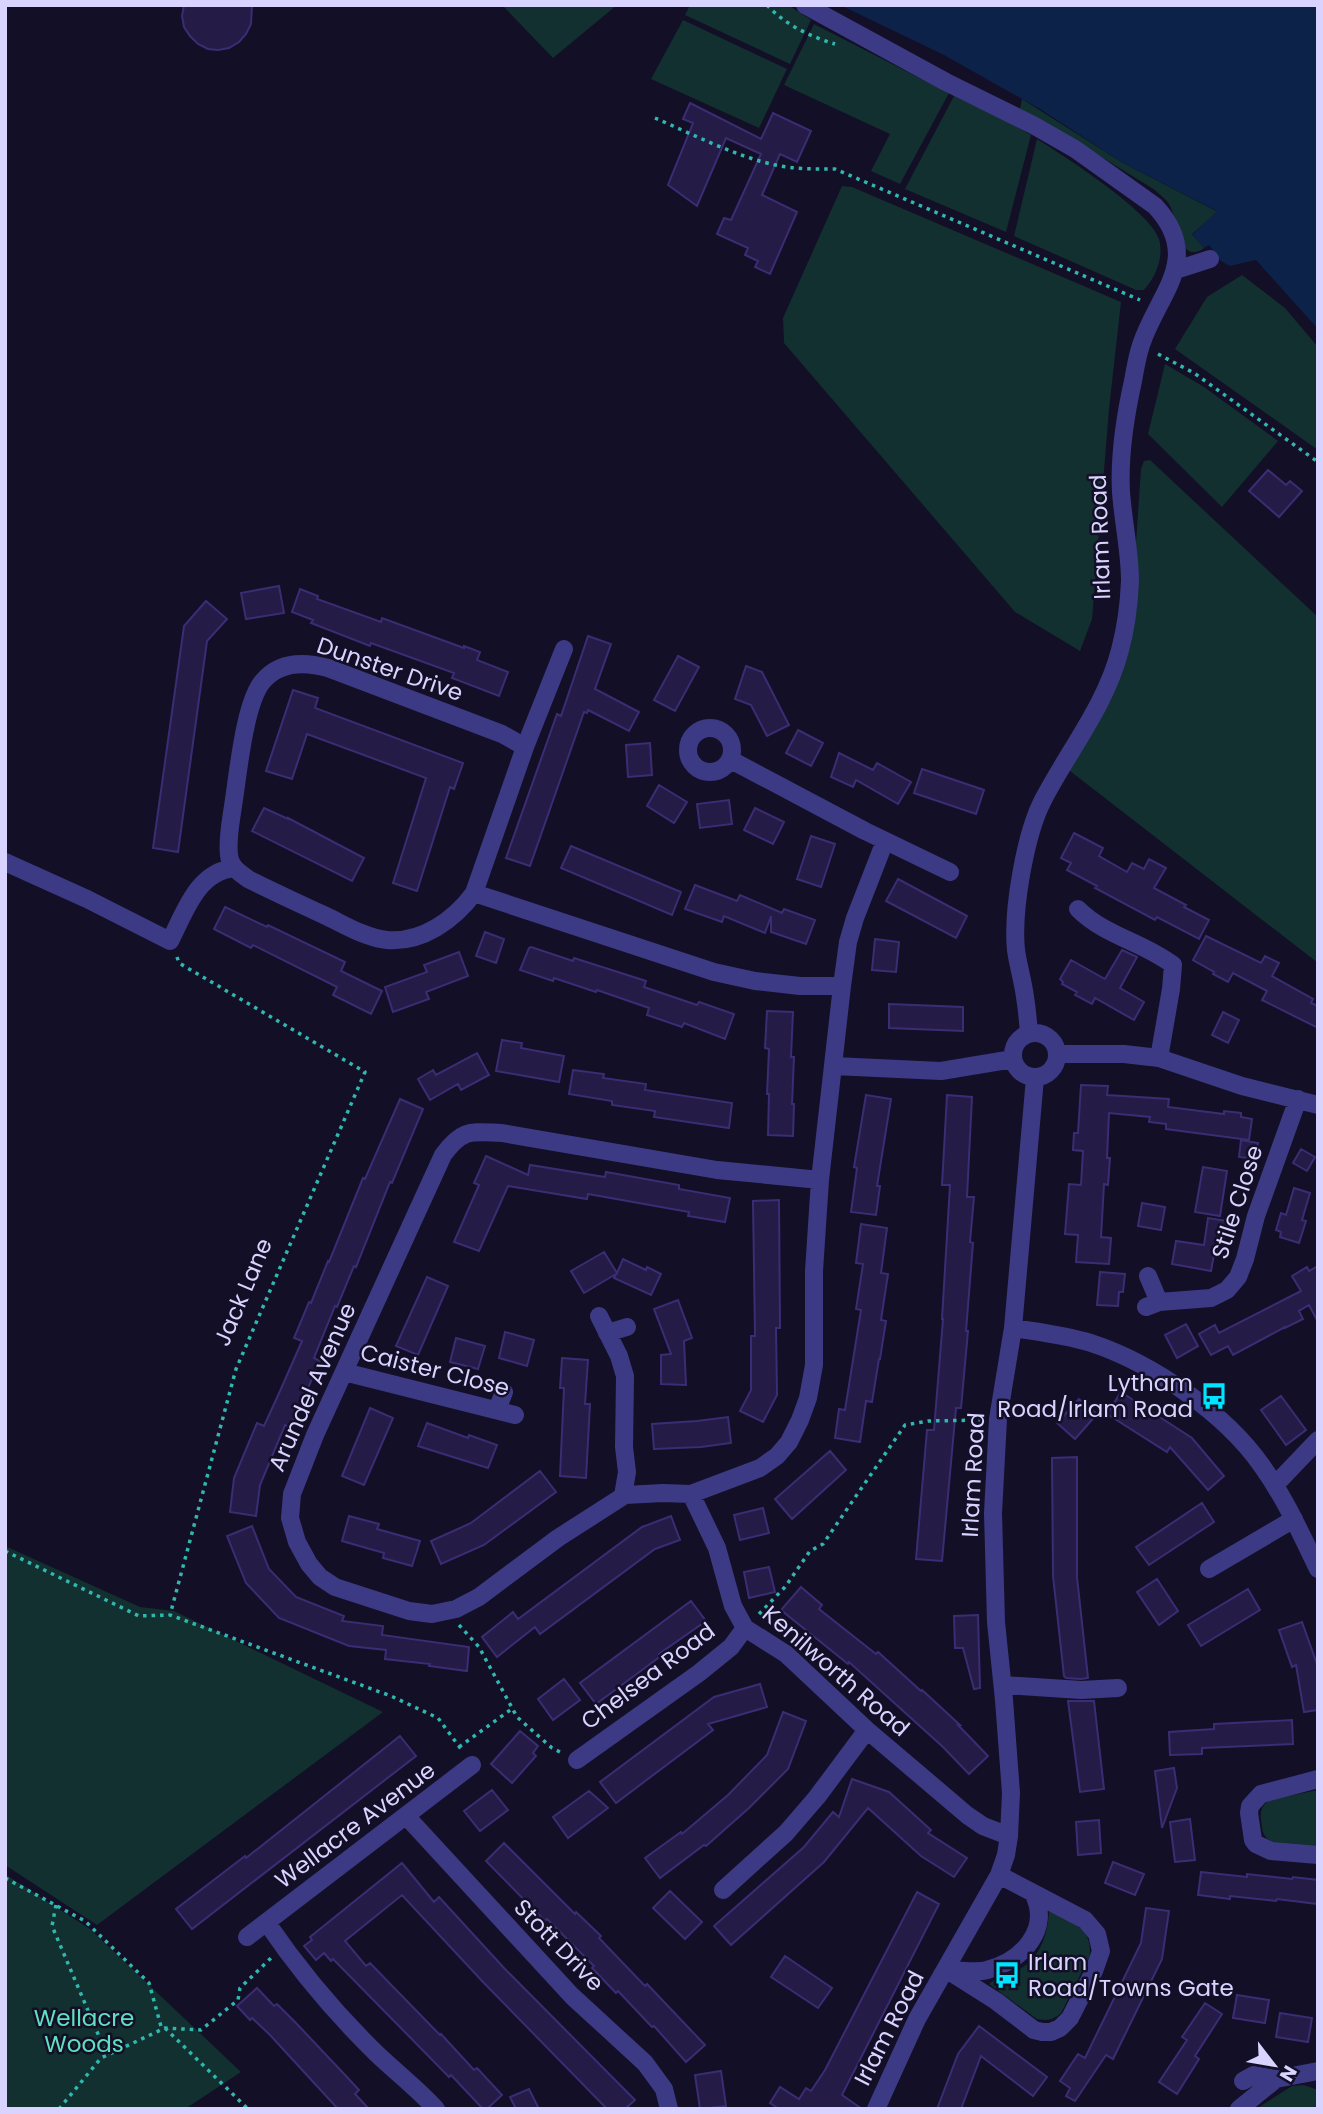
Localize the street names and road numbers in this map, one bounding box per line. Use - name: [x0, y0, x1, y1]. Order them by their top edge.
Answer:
- street label: Irlam Road: [1082, 474, 1118, 600]
- street label: Dunster Drive: [313, 629, 467, 709]
- street label: Stile Close: [1204, 1141, 1270, 1263]
- street label: Jack Lane: [206, 1233, 280, 1351]
- street label: Arundel Avenue: [260, 1298, 364, 1476]
- street label: Caister Close: [357, 1336, 513, 1404]
- street label: Irlam Road: [954, 1412, 992, 1538]
- street label: Kenilworth Road: [756, 1598, 916, 1744]
- street label: Chelsea Road: [574, 1615, 722, 1737]
- street label: Wellacre Avenue: [268, 1754, 442, 1896]
- street label: Stott Drive: [507, 1892, 611, 1998]
- street label: Irlam Road: [846, 1965, 932, 2091]

